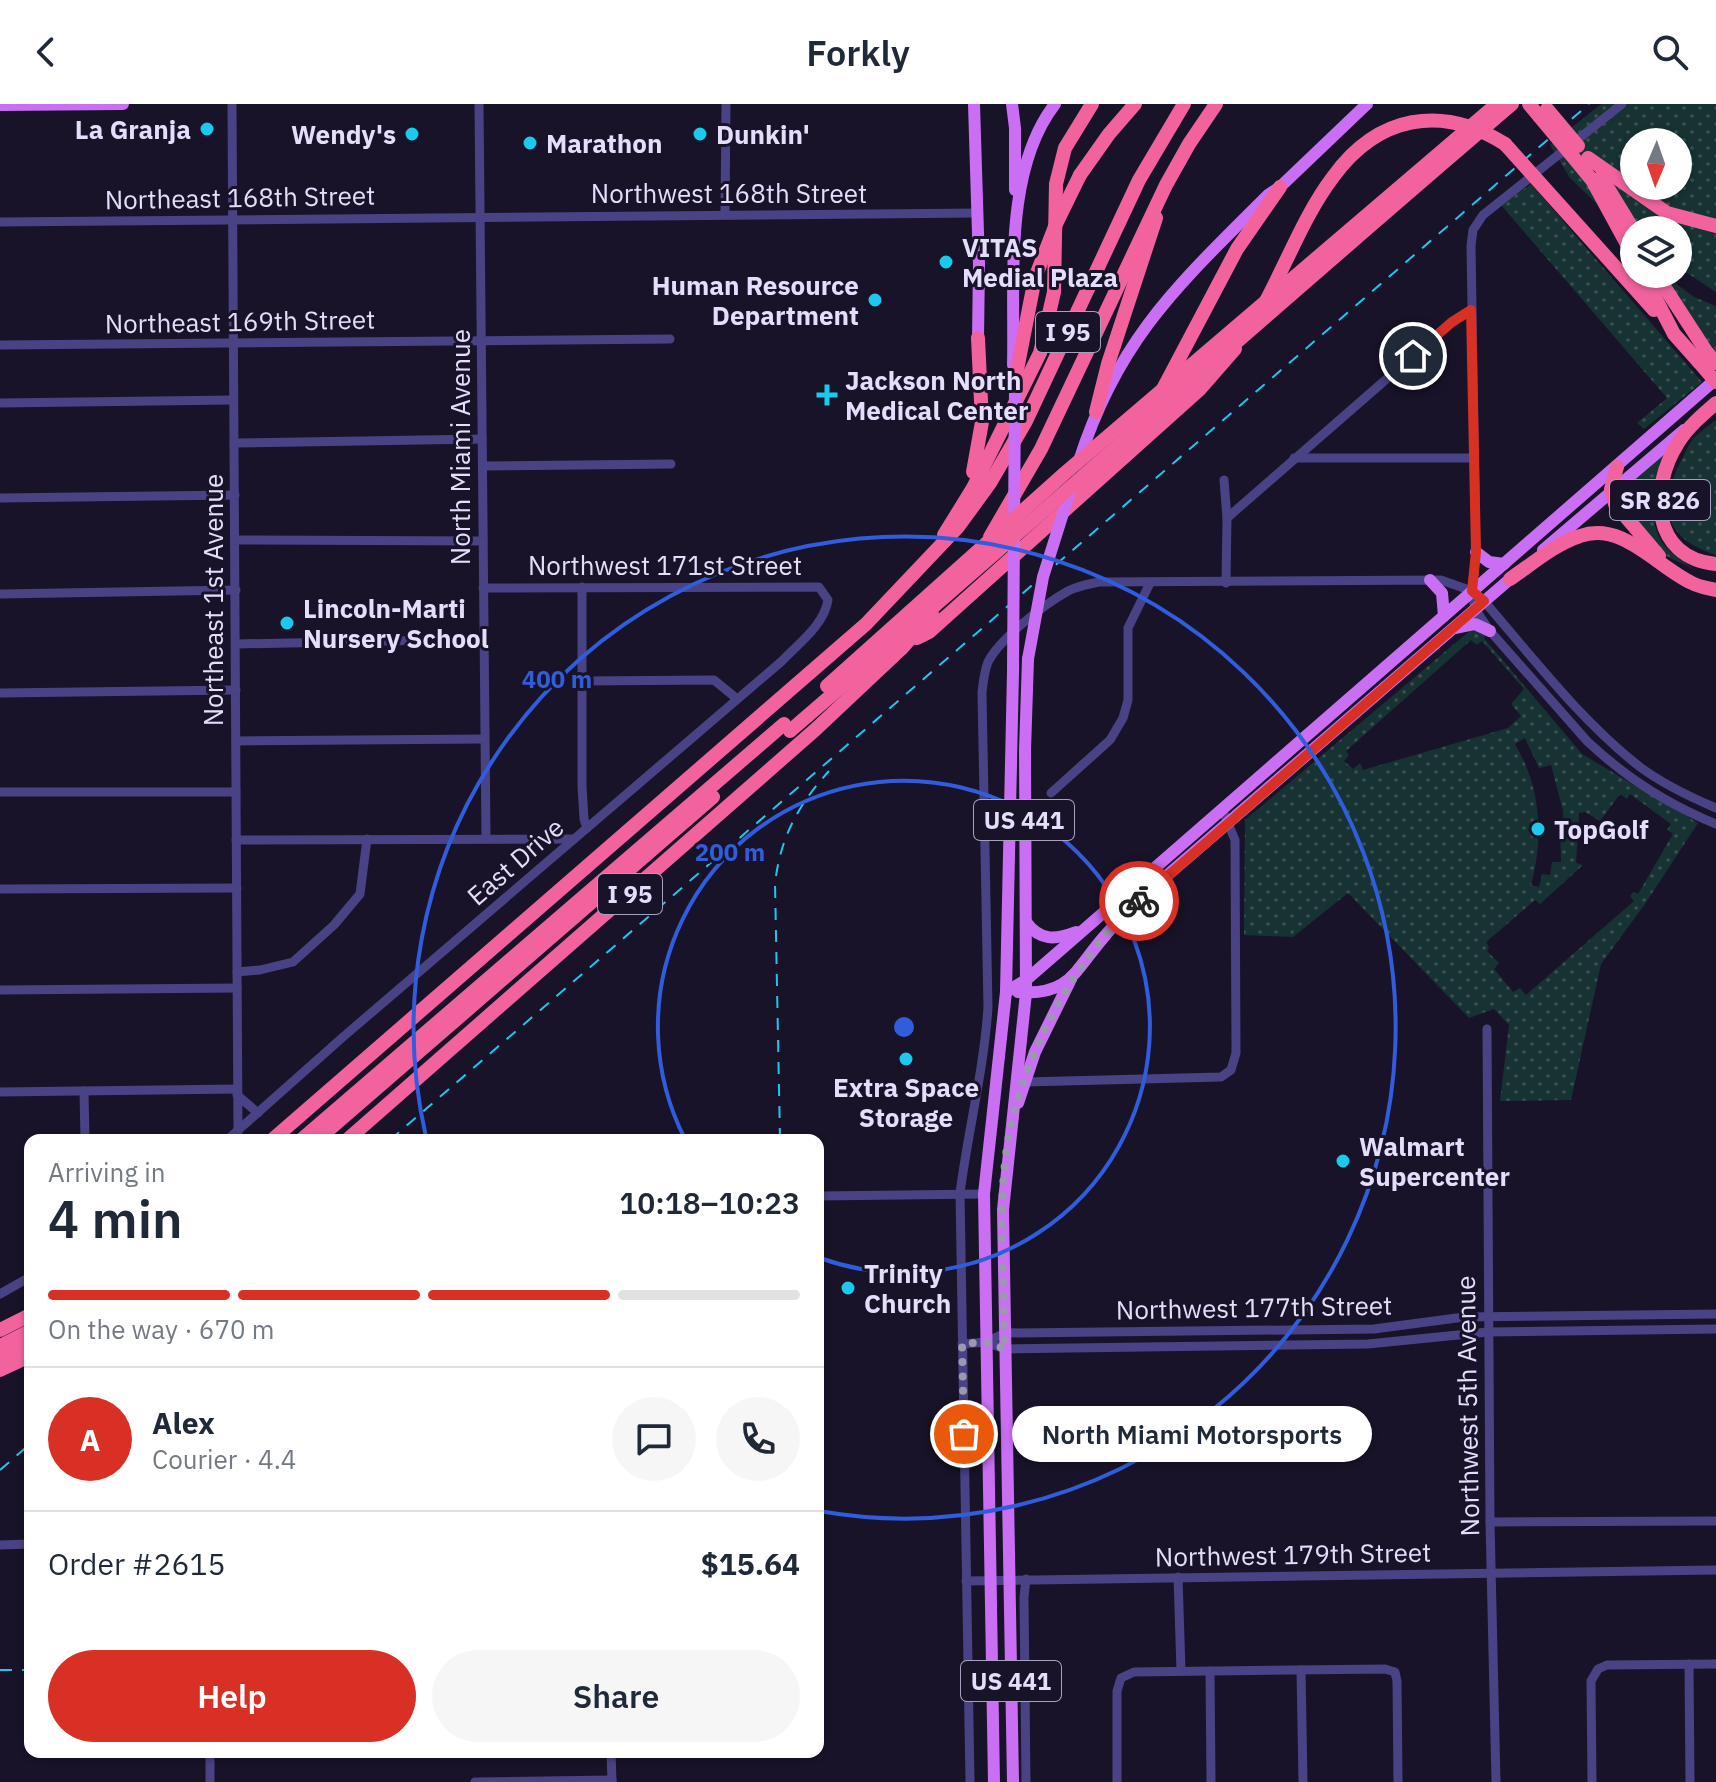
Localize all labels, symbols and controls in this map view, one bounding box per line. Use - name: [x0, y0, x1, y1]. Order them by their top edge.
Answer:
- text: Forkly: [806, 29, 910, 76]
- icon: back: [24, 30, 68, 74]
- icon: search: [1648, 30, 1692, 74]
- place label: La Granja: [75, 112, 191, 146]
- place label: Wendy's: [291, 117, 396, 151]
- place label: Dunkin': [716, 117, 810, 151]
- marker: La Granja: [198, 120, 216, 138]
- marker: Wendy's: [403, 125, 421, 143]
- marker: Dunkin': [691, 125, 709, 143]
- place label: Marathon: [546, 126, 662, 160]
- north arrow: [1620, 128, 1692, 200]
- map controls: [1620, 128, 1692, 288]
- marker: Marathon: [521, 134, 539, 152]
- street label: Northwest 168th Street: [591, 176, 867, 210]
- street label: Northeast 168th Street: [104, 178, 376, 216]
- button: layers: [1620, 216, 1692, 288]
- place label: VITAS Medial Plaza: [962, 230, 1118, 294]
- marker: VITAS Medial Plaza: [937, 253, 955, 271]
- place label: Human Resource Department: [652, 268, 859, 332]
- marker: Human Resource Department: [866, 291, 884, 309]
- street label: Northeast 169th Street: [104, 302, 376, 340]
- road number: I 95: [1036, 312, 1100, 352]
- pin: [1379, 322, 1447, 390]
- street label: North Miami Avenue: [443, 329, 477, 565]
- icon: home: [1391, 334, 1435, 378]
- place label: Jackson North Medical Center: [845, 363, 1028, 427]
- marker: Jackson North Medical Center: [816, 384, 838, 406]
- street label: Northeast 1st Avenue: [196, 474, 230, 726]
- road number: SR 826: [1610, 480, 1710, 520]
- street label: Northwest 171st Street: [528, 548, 802, 582]
- place label: Lincoln-Marti Nursery School: [303, 591, 489, 655]
- marker: Lincoln-Marti Nursery School: [278, 614, 296, 632]
- text: 400 m: [522, 663, 592, 695]
- road number: US 441: [974, 800, 1074, 840]
- street label: East Drive: [460, 810, 570, 912]
- place label: TopGolf: [1554, 812, 1649, 846]
- marker: TopGolf: [1529, 820, 1547, 838]
- text: 200 m: [695, 836, 765, 868]
- courier: [1099, 861, 1179, 941]
- road number: I 95: [598, 874, 662, 914]
- icon: bike: [1117, 879, 1161, 923]
- centre of rings: [890, 1013, 918, 1041]
- marker: Extra Space Storage: [897, 1050, 915, 1068]
- place label: Extra Space Storage: [833, 1070, 979, 1134]
- place label: Walmart Supercenter: [1359, 1129, 1510, 1193]
- marker: Walmart Supercenter: [1334, 1152, 1352, 1170]
- text: Arriving in: [48, 1155, 165, 1189]
- text: 10:18–10:23: [619, 1183, 800, 1222]
- text: 4 min: [48, 1185, 183, 1252]
- place label: Trinity Church: [864, 1256, 951, 1320]
- street label: Northwest 5th Avenue: [1448, 1275, 1486, 1537]
- marker: Trinity Church: [839, 1279, 857, 1297]
- street label: Northwest 177th Street: [1116, 1288, 1392, 1326]
- text: On the way · 670 m: [48, 1312, 274, 1346]
- button: chat: [612, 1397, 696, 1481]
- button: phone: [716, 1397, 800, 1481]
- pin: [930, 1400, 998, 1468]
- text: Alex: [152, 1403, 215, 1442]
- callout: North Miami Motorsports: [1012, 1406, 1372, 1462]
- icon: bag: [942, 1412, 986, 1456]
- text: North Miami Motorsports: [1042, 1417, 1342, 1451]
- text: A: [80, 1420, 100, 1459]
- text: Courier · 4.4: [152, 1442, 296, 1476]
- street label: Northwest 179th Street: [1155, 1535, 1431, 1573]
- text: Order #2615: [48, 1544, 225, 1583]
- text: $15.64: [701, 1544, 800, 1583]
- button: Help: [48, 1650, 416, 1742]
- button: Share: [432, 1650, 800, 1742]
- road number: US 441: [961, 1661, 1061, 1701]

